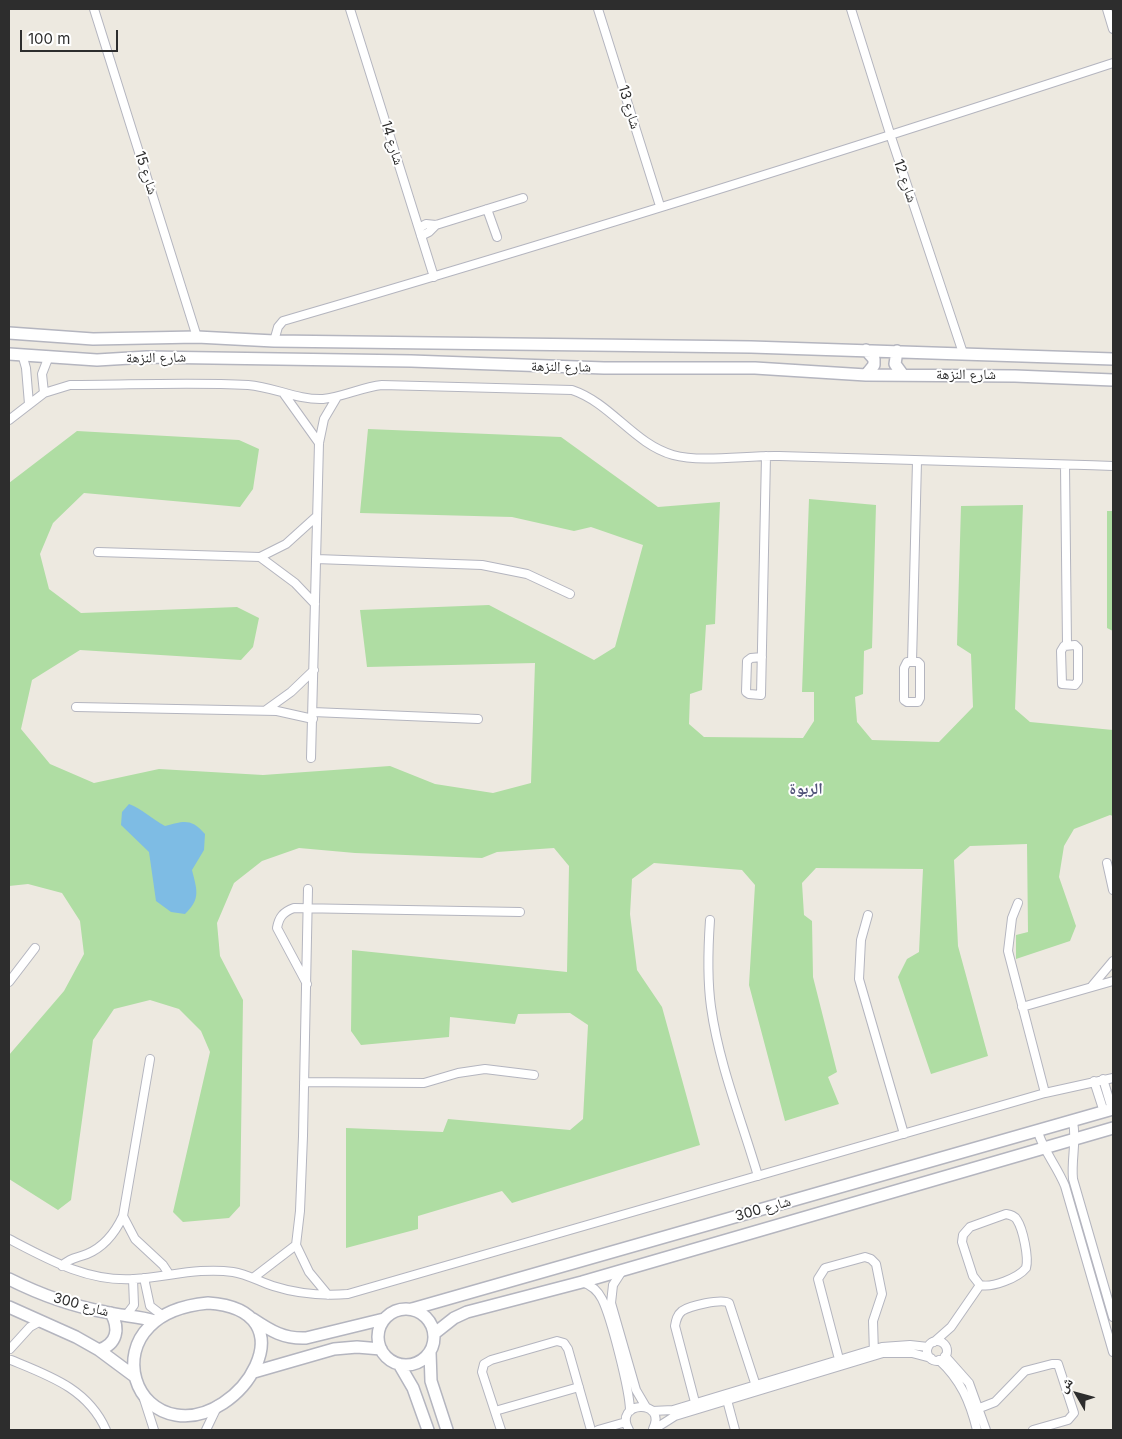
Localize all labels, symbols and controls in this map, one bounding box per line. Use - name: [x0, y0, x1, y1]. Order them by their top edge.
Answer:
- scale bar: [22, 20, 120, 52]
- text: 100 m: [28, 29, 70, 48]
- street label: شارع 13: [614, 83, 644, 131]
- street label: شارع 14: [377, 119, 407, 167]
- street label: شارع 15: [131, 149, 161, 197]
- street label: شارع 12: [890, 157, 920, 205]
- street label: شارع النزهة: [126, 349, 186, 367]
- street label: شارع النزهة: [531, 358, 591, 376]
- street label: شارع النزهة: [936, 367, 996, 383]
- district label: الربوة: [789, 779, 823, 799]
- street label: شارع 300: [733, 1193, 793, 1225]
- street label: شارع 300: [51, 1290, 111, 1320]
- north arrow: [1052, 1369, 1102, 1419]
- text: ش: [1054, 1373, 1076, 1396]

